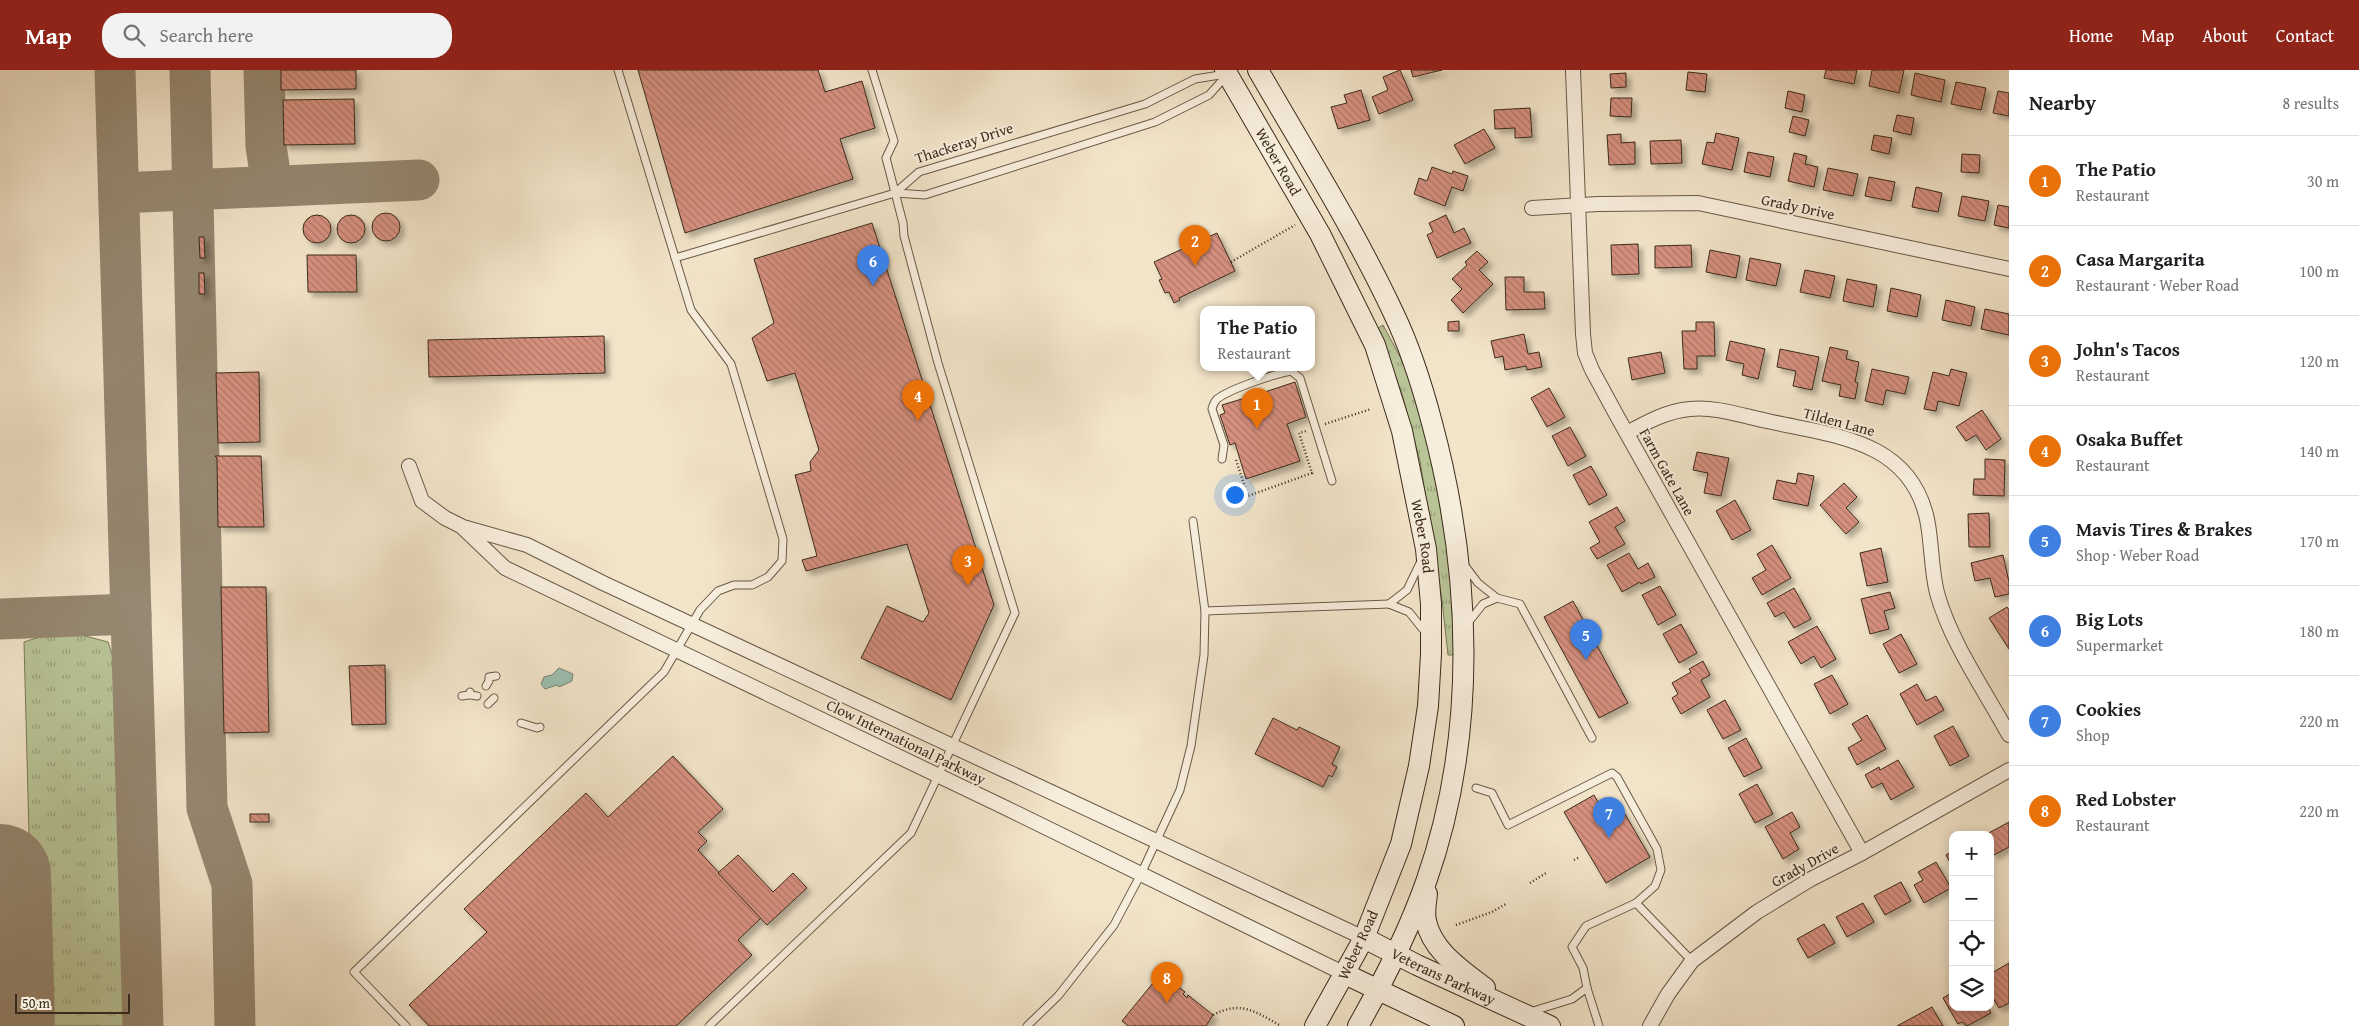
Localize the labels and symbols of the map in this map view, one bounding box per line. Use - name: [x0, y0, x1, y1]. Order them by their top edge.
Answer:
- street label: Thackeray Drive: [912, 117, 1016, 168]
- street label: Weber Road: [1251, 124, 1306, 199]
- street label: Grady Drive: [1760, 189, 1837, 225]
- pin: 2: [1179, 225, 1211, 266]
- pin: 6: [857, 245, 889, 286]
- pin: 4: [902, 380, 934, 421]
- pin: 1: [1241, 388, 1273, 429]
- street label: Tilden Lane: [1801, 402, 1877, 441]
- street label: Farm Gate Lane: [1635, 424, 1700, 519]
- your location: [1222, 482, 1248, 508]
- street label: Weber Road: [1406, 497, 1439, 574]
- pin: 3: [952, 545, 984, 586]
- pin: 5: [1570, 619, 1602, 660]
- street label: Clow International Parkway: [823, 694, 990, 790]
- pin: 7: [1593, 797, 1625, 838]
- street label: Grady Drive: [1767, 837, 1842, 892]
- street label: Weber Road: [1332, 906, 1383, 983]
- street label: Veterans Parkway: [1387, 942, 1499, 1010]
- pin: 8: [1151, 962, 1183, 1003]
- scale bar: [15, 991, 130, 1014]

